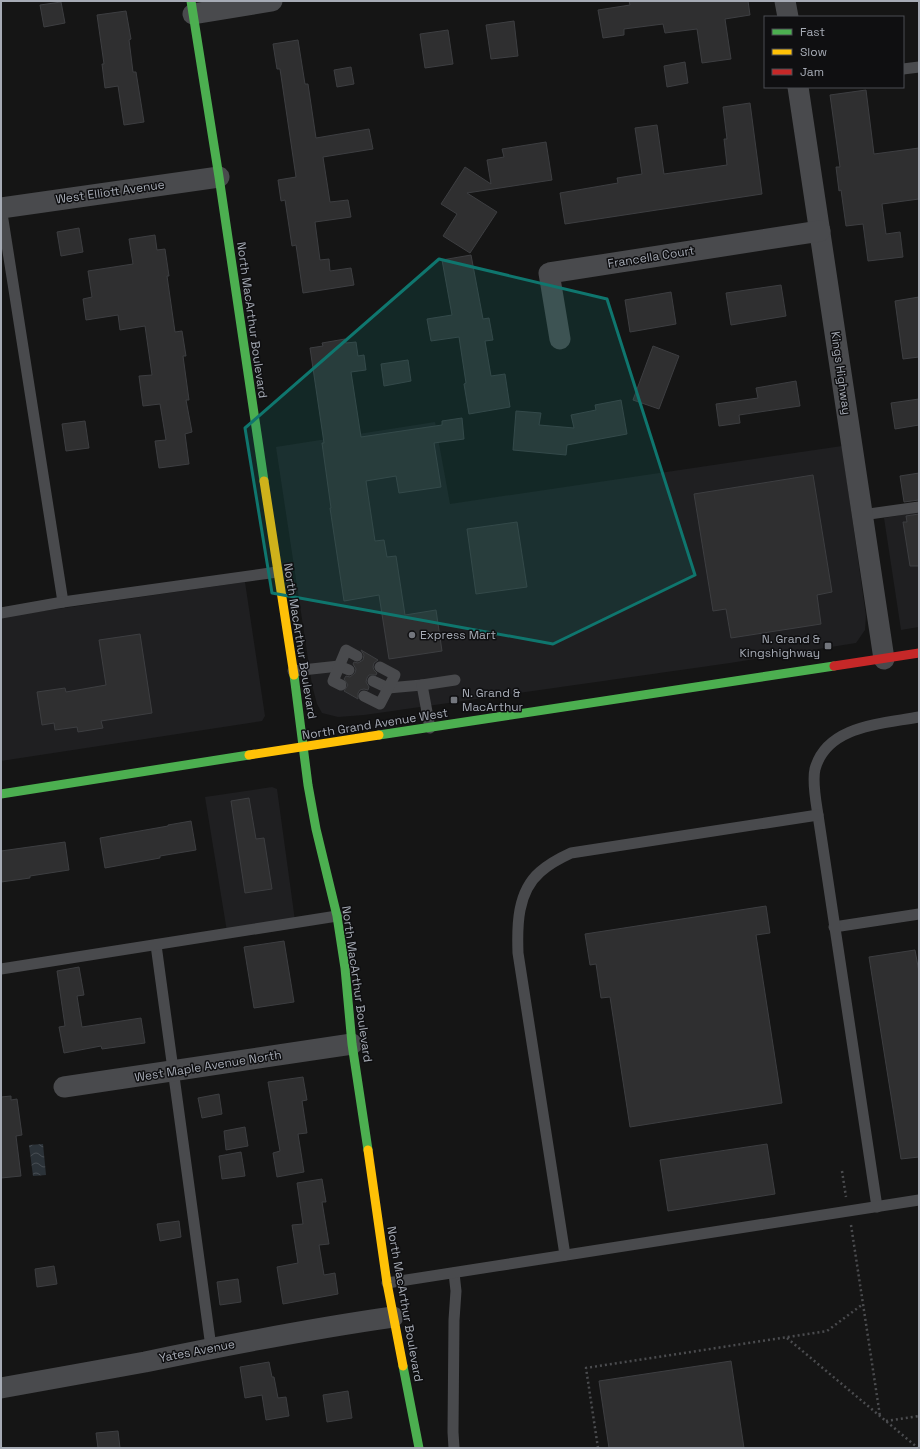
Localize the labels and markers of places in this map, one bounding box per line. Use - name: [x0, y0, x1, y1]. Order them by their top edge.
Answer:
- place label: Express Mart: [420, 627, 496, 643]
- marker: Express Mart: [407, 630, 417, 640]
- place label: N. Grand & Kingshighway: [739, 631, 820, 661]
- marker: N. Grand & Kingshighway: [823, 641, 833, 651]
- place label: N. Grand & MacArthur: [462, 685, 524, 715]
- marker: N. Grand & MacArthur: [449, 695, 459, 705]

